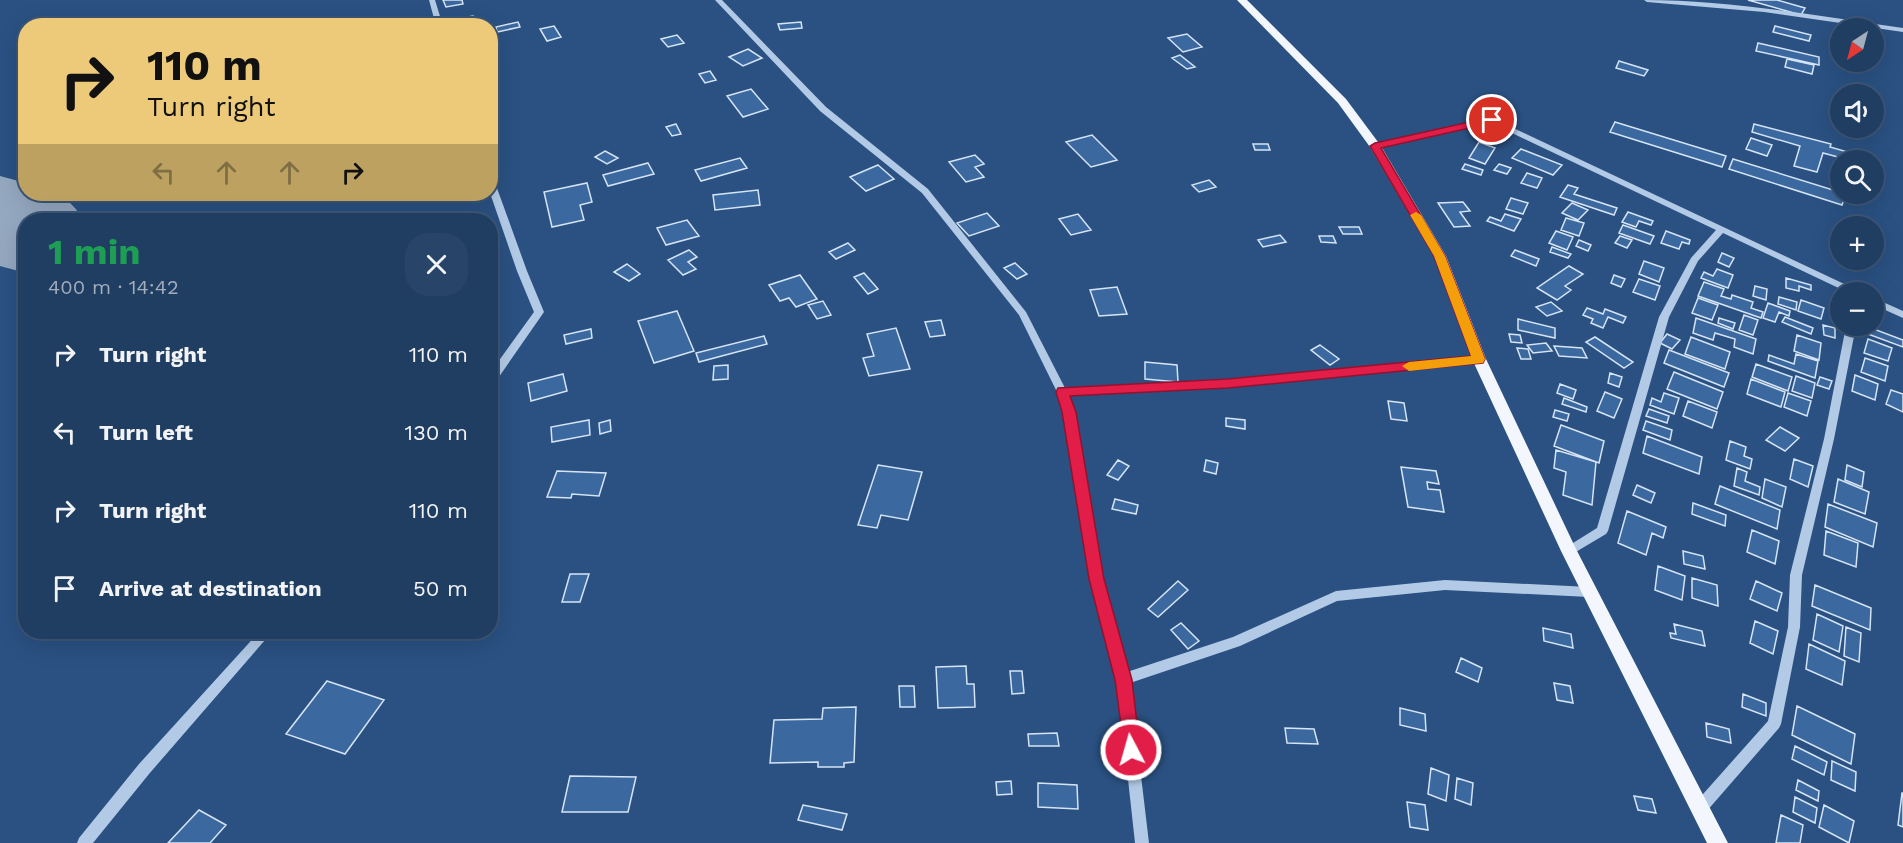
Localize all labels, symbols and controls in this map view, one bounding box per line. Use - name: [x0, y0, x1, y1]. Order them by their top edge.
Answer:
- north arrow: [1830, 18, 1884, 72]
- map controls: [1830, 18, 1884, 336]
- text: 110 m: [147, 41, 262, 90]
- icon: right: [48, 42, 126, 120]
- button: sound: [1830, 84, 1884, 138]
- text: Turn right: [147, 91, 276, 123]
- pin: [1466, 94, 1517, 145]
- icon: arrive: [1475, 103, 1508, 136]
- button: search: [1830, 150, 1884, 204]
- icon: left: [147, 156, 180, 189]
- icon: ahead: [210, 156, 243, 189]
- icon: ahead: [273, 156, 306, 189]
- icon: right: [336, 156, 369, 189]
- button: +: [1830, 216, 1884, 270]
- text: 1 min: [48, 231, 140, 273]
- button: close: [405, 233, 468, 296]
- text: 400 m · 14:42: [48, 275, 179, 299]
- button: −: [1830, 282, 1884, 336]
- icon: right: [48, 338, 81, 371]
- text: Turn right: [99, 342, 206, 367]
- text: 110 m: [409, 342, 468, 367]
- icon: left: [48, 416, 81, 449]
- text: Turn left: [99, 420, 193, 445]
- text: 130 m: [404, 420, 468, 445]
- icon: right: [48, 494, 81, 527]
- text: Turn right: [99, 498, 206, 523]
- text: 110 m: [409, 498, 468, 523]
- icon: arrive: [48, 572, 81, 605]
- text: Arrive at destination: [99, 576, 322, 601]
- text: 50 m: [413, 576, 468, 601]
- position arrow: [1099, 718, 1163, 782]

